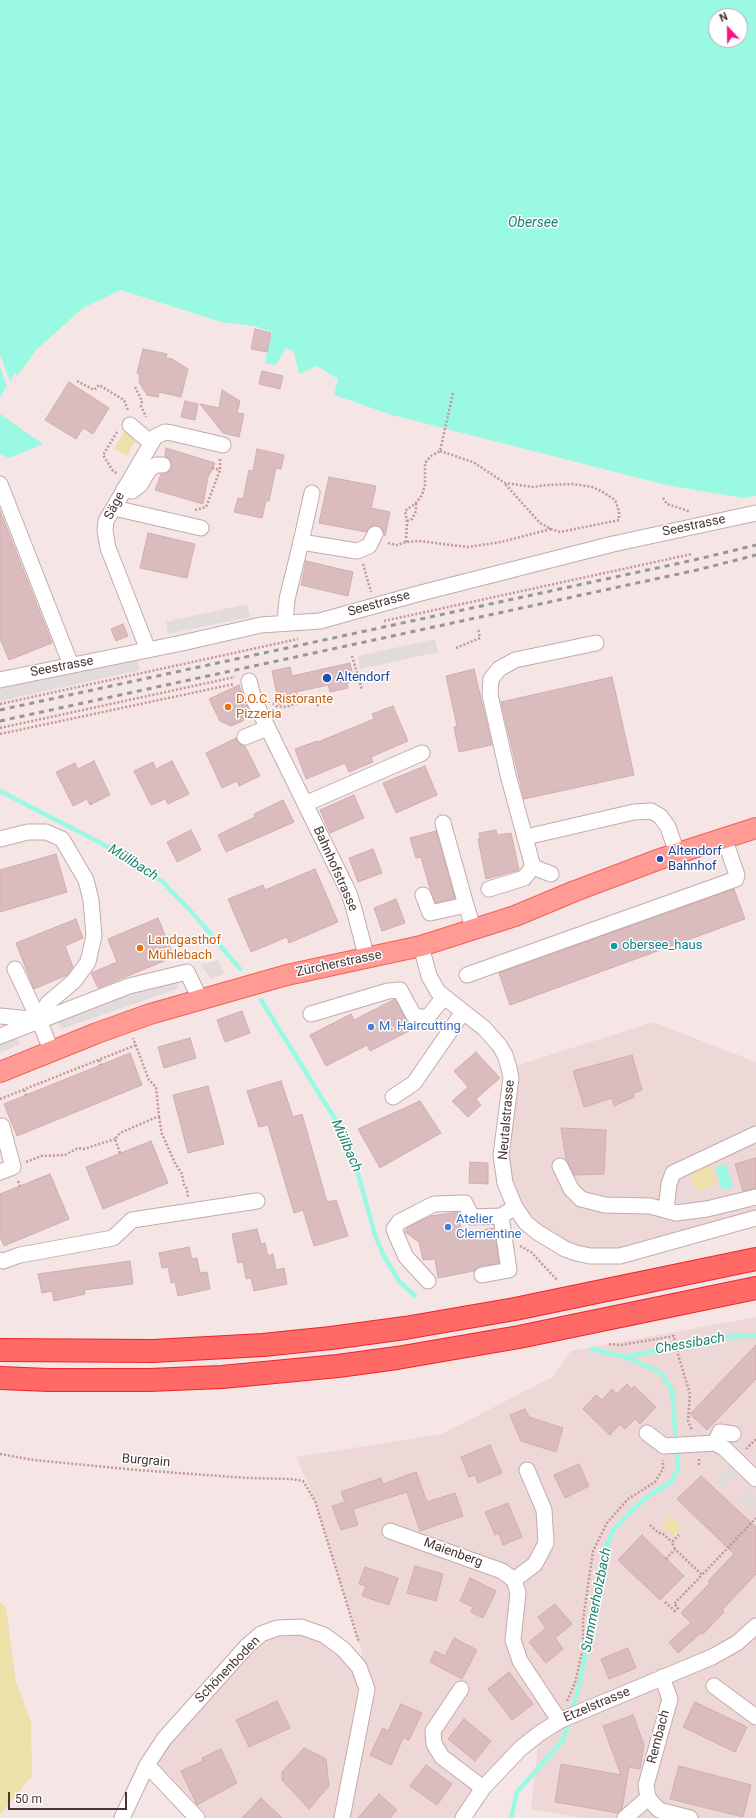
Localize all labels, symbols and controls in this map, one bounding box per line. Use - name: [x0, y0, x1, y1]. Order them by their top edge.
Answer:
- north arrow: [708, 8, 748, 48]
- text: N: [718, 10, 730, 25]
- water label: Obersee: [508, 215, 558, 231]
- street label: Säge: [101, 490, 129, 522]
- street label: Seestrasse: [661, 512, 727, 540]
- street label: Seestrasse: [346, 588, 412, 620]
- street label: Seestrasse: [29, 653, 95, 681]
- place label: Altendorf: [336, 670, 390, 686]
- marker: Altendorf: [321, 672, 333, 684]
- place label: D.O.C. Ristorante Pizzeria: [236, 692, 333, 723]
- marker: D.O.C. Ristorante Pizzeria: [223, 702, 233, 712]
- street label: Bahnhofstrasse: [309, 824, 361, 914]
- water label: Mülibach: [105, 841, 161, 885]
- place label: Altendorf Bahnhof: [668, 844, 722, 875]
- marker: Altendorf Bahnhof: [655, 854, 665, 864]
- place label: Landgasthof Mühlebach: [148, 933, 221, 964]
- place label: obersee_haus: [622, 938, 702, 954]
- marker: obersee_haus: [609, 941, 619, 951]
- marker: Landgasthof Mühlebach: [135, 943, 145, 953]
- street label: Zürcherstrasse: [295, 947, 383, 981]
- place label: M. Haircutting: [379, 1019, 461, 1035]
- marker: M. Haircutting: [366, 1022, 376, 1032]
- street label: Neutalstrasse: [496, 1079, 518, 1161]
- water label: Mülibach: [327, 1117, 365, 1175]
- place label: Atelier Clementine: [456, 1212, 521, 1243]
- marker: Atelier Clementine: [443, 1222, 453, 1232]
- water label: Chessibach: [654, 1330, 726, 1358]
- street label: Burgrain: [121, 1451, 171, 1471]
- street label: Maienberg: [421, 1535, 485, 1571]
- water label: Summerholzbach: [579, 1546, 615, 1654]
- street label: Schönenboden: [192, 1633, 264, 1707]
- street label: Etzelstrasse: [561, 1684, 633, 1726]
- street label: Rembach: [644, 1709, 674, 1765]
- scale bar: [10, 1784, 129, 1810]
- text: 50 m: [15, 1792, 42, 1806]

